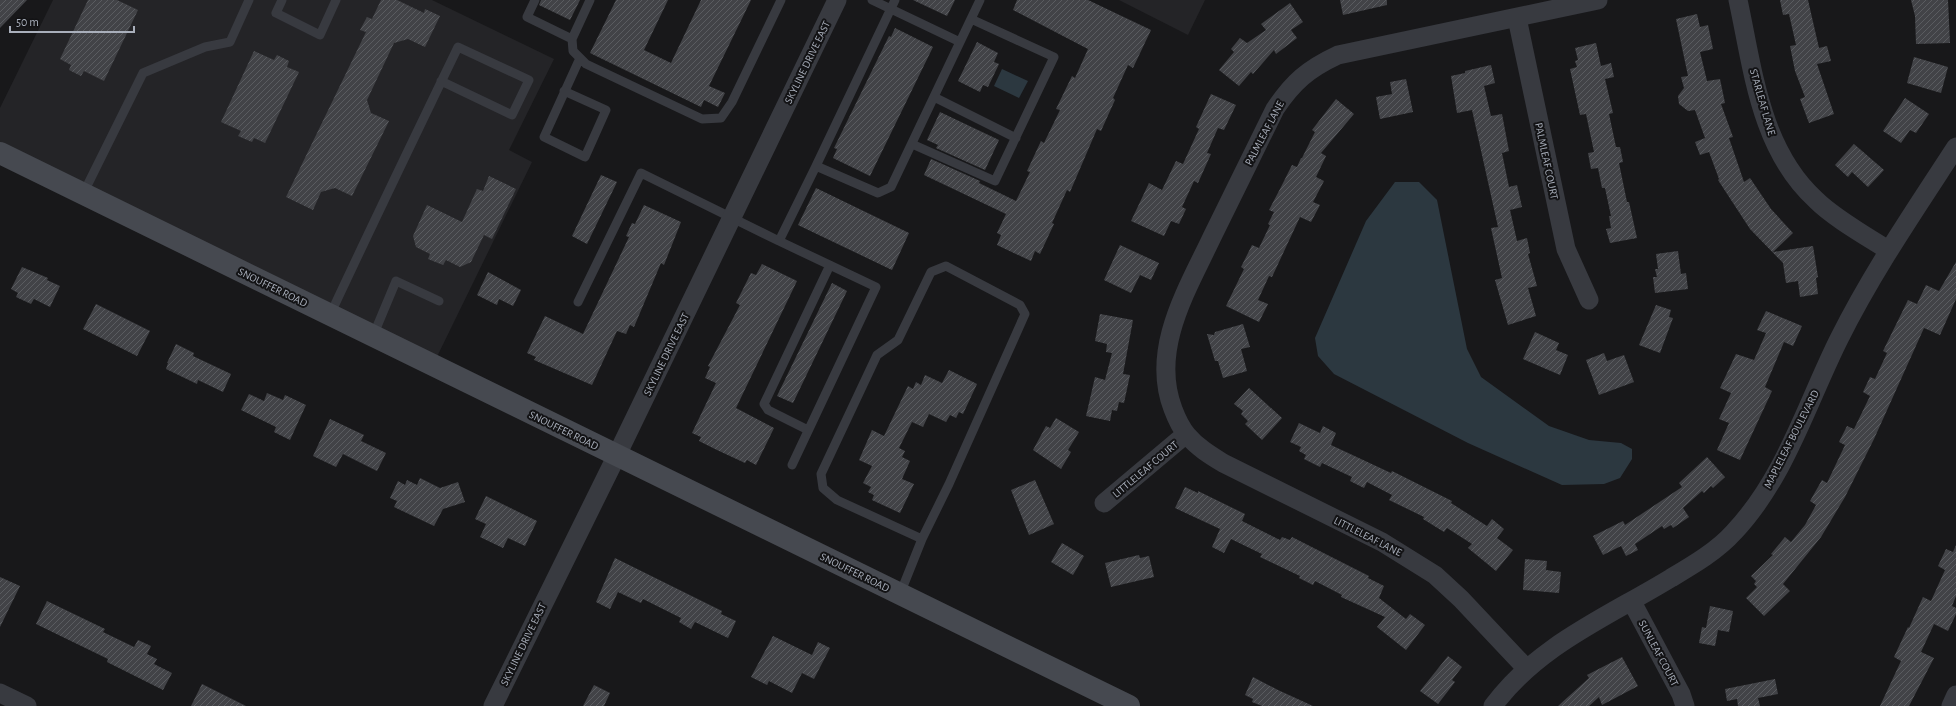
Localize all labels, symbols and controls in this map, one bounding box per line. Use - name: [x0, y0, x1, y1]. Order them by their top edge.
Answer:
- scale bar: [10, 8, 134, 34]
- text: 50 m: [16, 16, 39, 28]
- street label: SKYLINE DRIVE EAST: [783, 19, 833, 105]
- street label: STARLEAF LANE: [1748, 68, 1777, 137]
- street label: PALMLEAF LANE: [1243, 99, 1286, 167]
- street label: PALMLEAF COURT: [1533, 122, 1560, 201]
- street label: SNOUFFER ROAD: [236, 266, 309, 309]
- street label: SKYLINE DRIVE EAST: [642, 311, 692, 397]
- street label: MAPLELEAF BOULEVARD: [1762, 388, 1821, 490]
- street label: SNOUFFER ROAD: [527, 409, 600, 452]
- street label: LITTLELEAF COURT: [1111, 439, 1181, 500]
- street label: LITTLELEAF LANE: [1332, 515, 1404, 559]
- street label: SNOUFFER ROAD: [818, 551, 891, 594]
- street label: SKYLINE DRIVE EAST: [499, 601, 549, 687]
- street label: SUNLEAF COURT: [1637, 618, 1681, 689]

